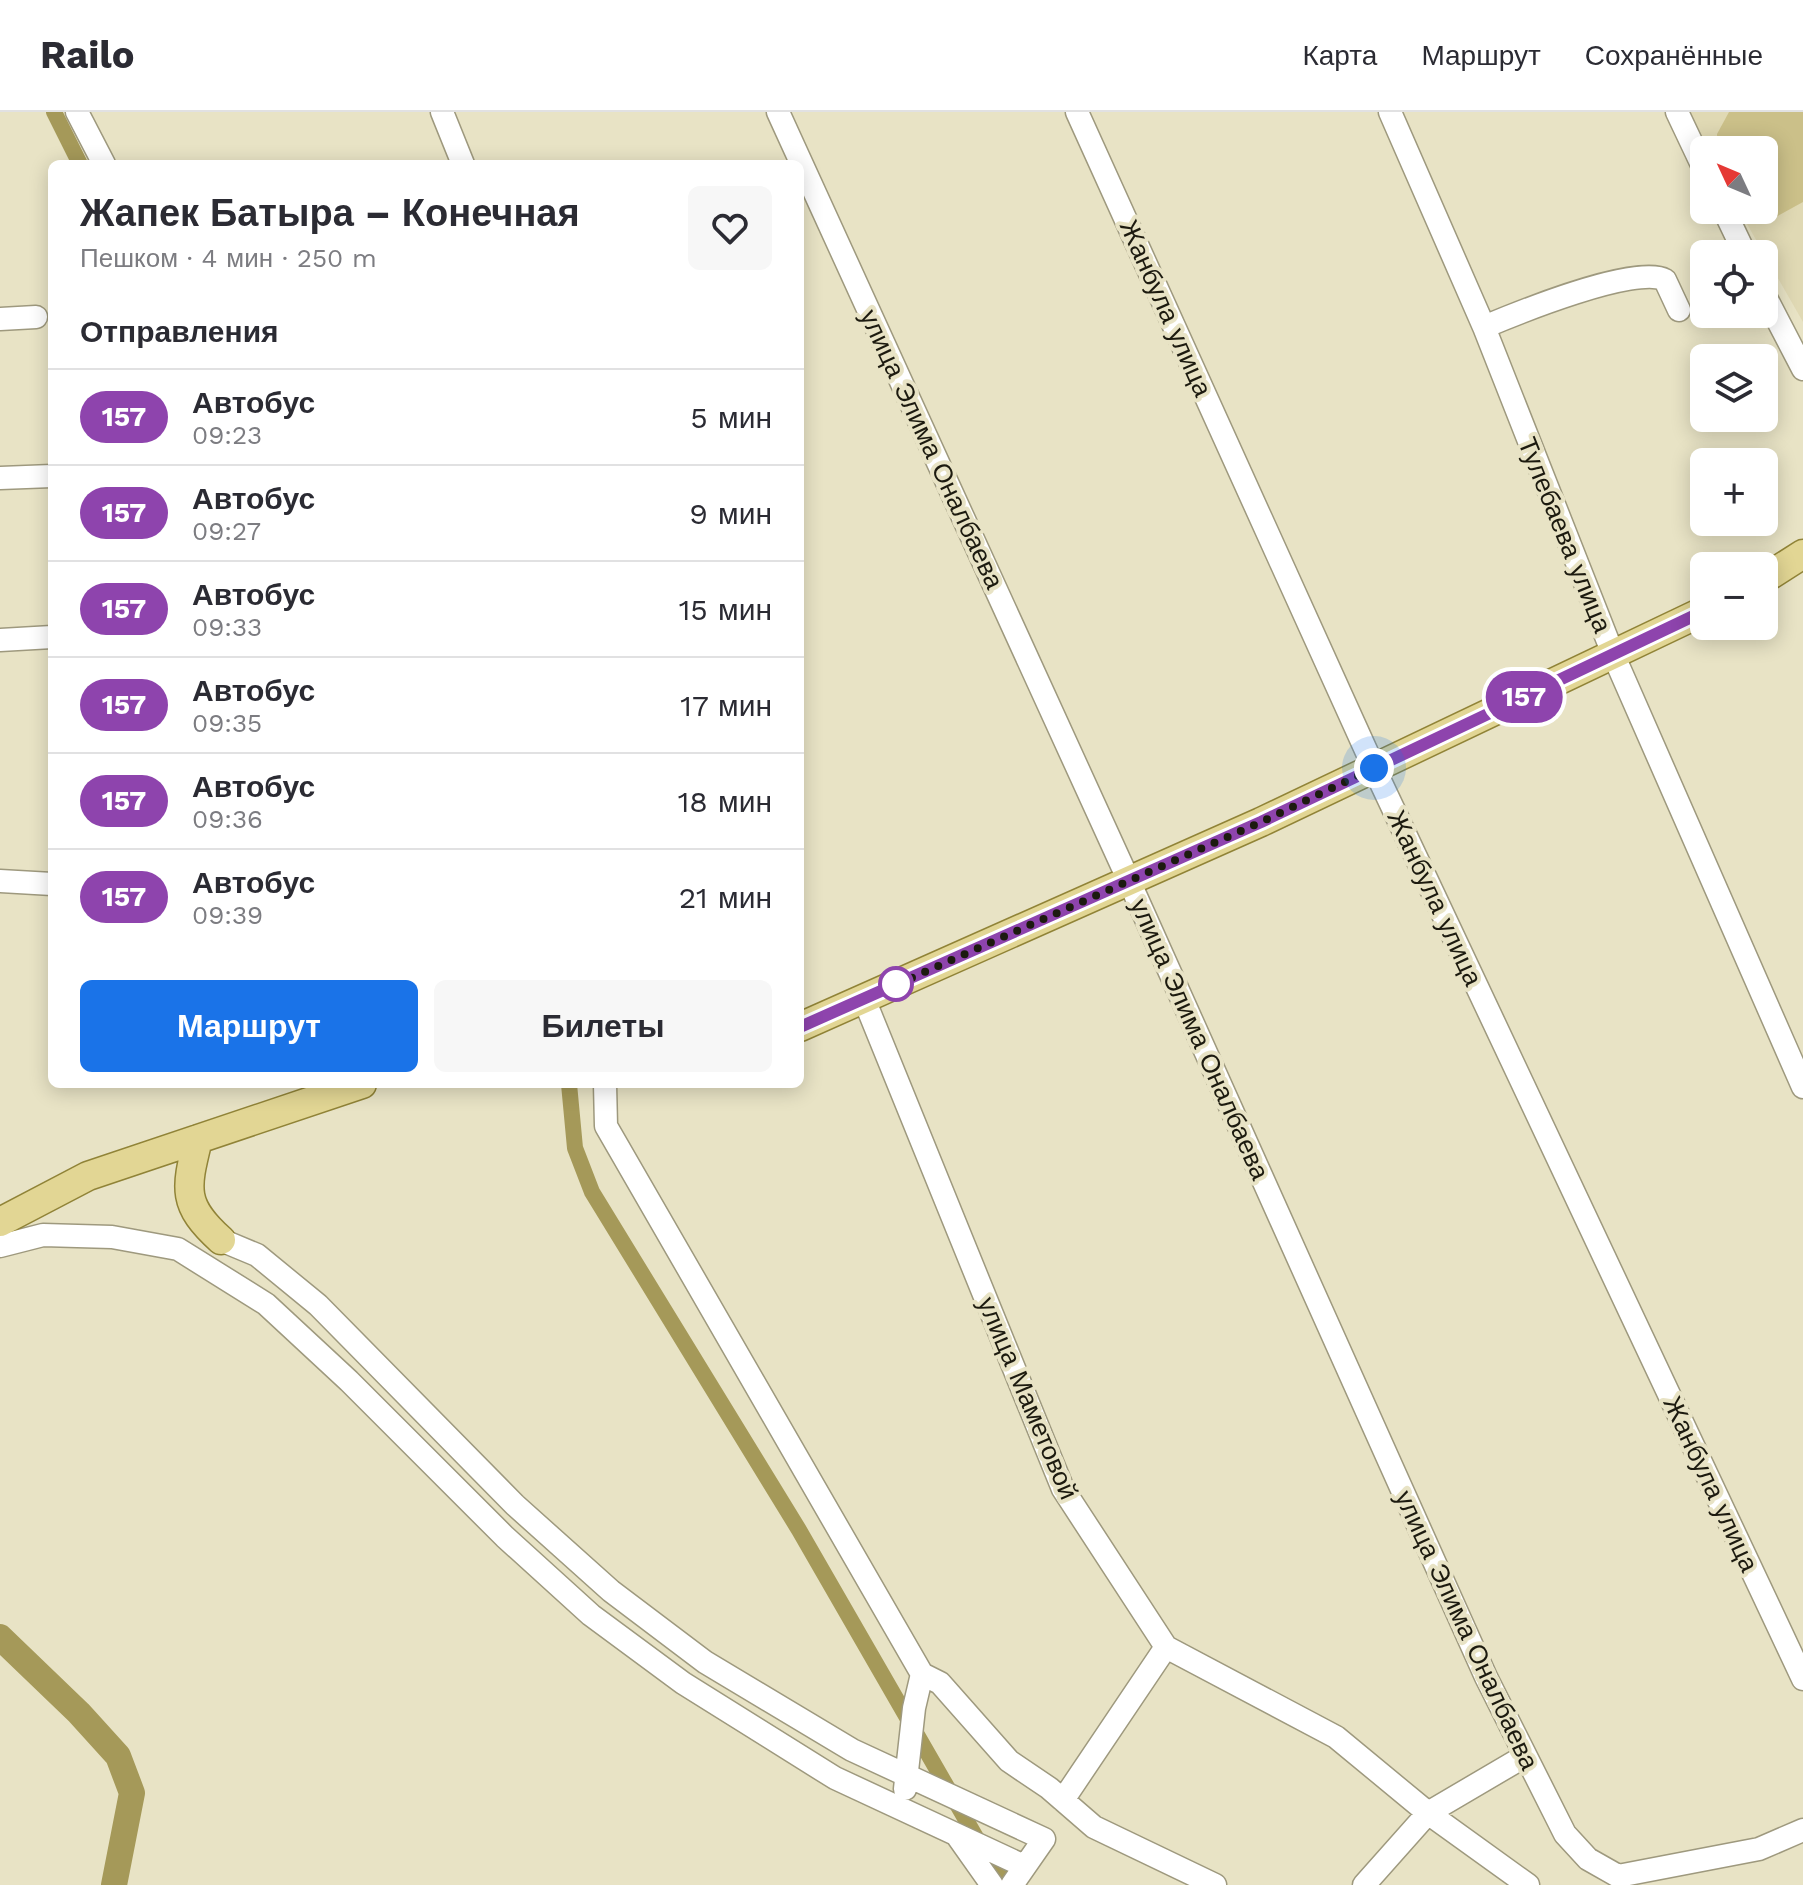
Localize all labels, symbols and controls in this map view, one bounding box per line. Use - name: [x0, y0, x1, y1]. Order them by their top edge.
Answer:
- text: Railo: [40, 33, 134, 77]
- text: Карта: [1302, 39, 1377, 72]
- text: Маршрут: [1421, 39, 1541, 72]
- text: Сохранённые: [1585, 39, 1763, 72]
- north arrow: [1690, 136, 1778, 224]
- map controls: [1690, 136, 1778, 640]
- button: heart: [688, 186, 772, 270]
- text: Жапек Батыра – Конечная: [80, 191, 580, 235]
- street label: Жанбула улица: [1114, 215, 1219, 401]
- button: locate: [1690, 240, 1778, 328]
- text: Пешком · 4 мин · 250 m: [80, 243, 377, 273]
- street label: улица Элима Оналбаева: [854, 305, 1010, 594]
- text: Отправления: [80, 314, 279, 349]
- button: layers: [1690, 344, 1778, 432]
- text: Автобус: [192, 385, 315, 420]
- text: 157: [102, 400, 146, 433]
- text: 5 мин: [690, 400, 772, 435]
- text: 09:23: [192, 420, 262, 450]
- street label: Тулебаева улица: [1512, 433, 1618, 637]
- button: +: [1690, 448, 1778, 536]
- text: Автобус: [192, 481, 315, 516]
- text: 157: [102, 496, 146, 529]
- text: 9 мин: [689, 496, 772, 531]
- text: 09:27: [192, 516, 261, 546]
- button: −: [1690, 552, 1778, 640]
- text: Автобус: [192, 577, 315, 612]
- text: 157: [102, 592, 146, 625]
- text: 15 мин: [679, 592, 772, 627]
- text: 09:33: [192, 612, 262, 642]
- line badge: 157: [1478, 671, 1570, 723]
- text: Автобус: [192, 673, 315, 708]
- text: 157: [1502, 680, 1546, 713]
- text: 157: [102, 688, 146, 721]
- text: 17 мин: [680, 688, 772, 723]
- text: 09:35: [192, 708, 262, 738]
- your location: [1354, 748, 1394, 788]
- text: Автобус: [192, 769, 315, 804]
- text: 157: [102, 784, 146, 817]
- text: 18 мин: [678, 784, 772, 819]
- text: 09:36: [192, 804, 263, 834]
- street label: Жанбула улица: [1381, 806, 1489, 991]
- text: Автобус: [192, 865, 315, 900]
- text: 157: [102, 880, 146, 913]
- text: 21 мин: [679, 880, 772, 915]
- street label: улица Элима Оналбаева: [1124, 894, 1276, 1185]
- text: 09:39: [192, 900, 263, 930]
- unlabelled marker: [879, 967, 913, 1001]
- button: Маршрут: [80, 980, 418, 1072]
- button: Билеты: [434, 980, 772, 1072]
- street label: улица Маметовой: [972, 1292, 1084, 1504]
- street label: Жанбула улица: [1657, 1392, 1765, 1577]
- street label: улица Элима Оналбаева: [1389, 1486, 1545, 1775]

